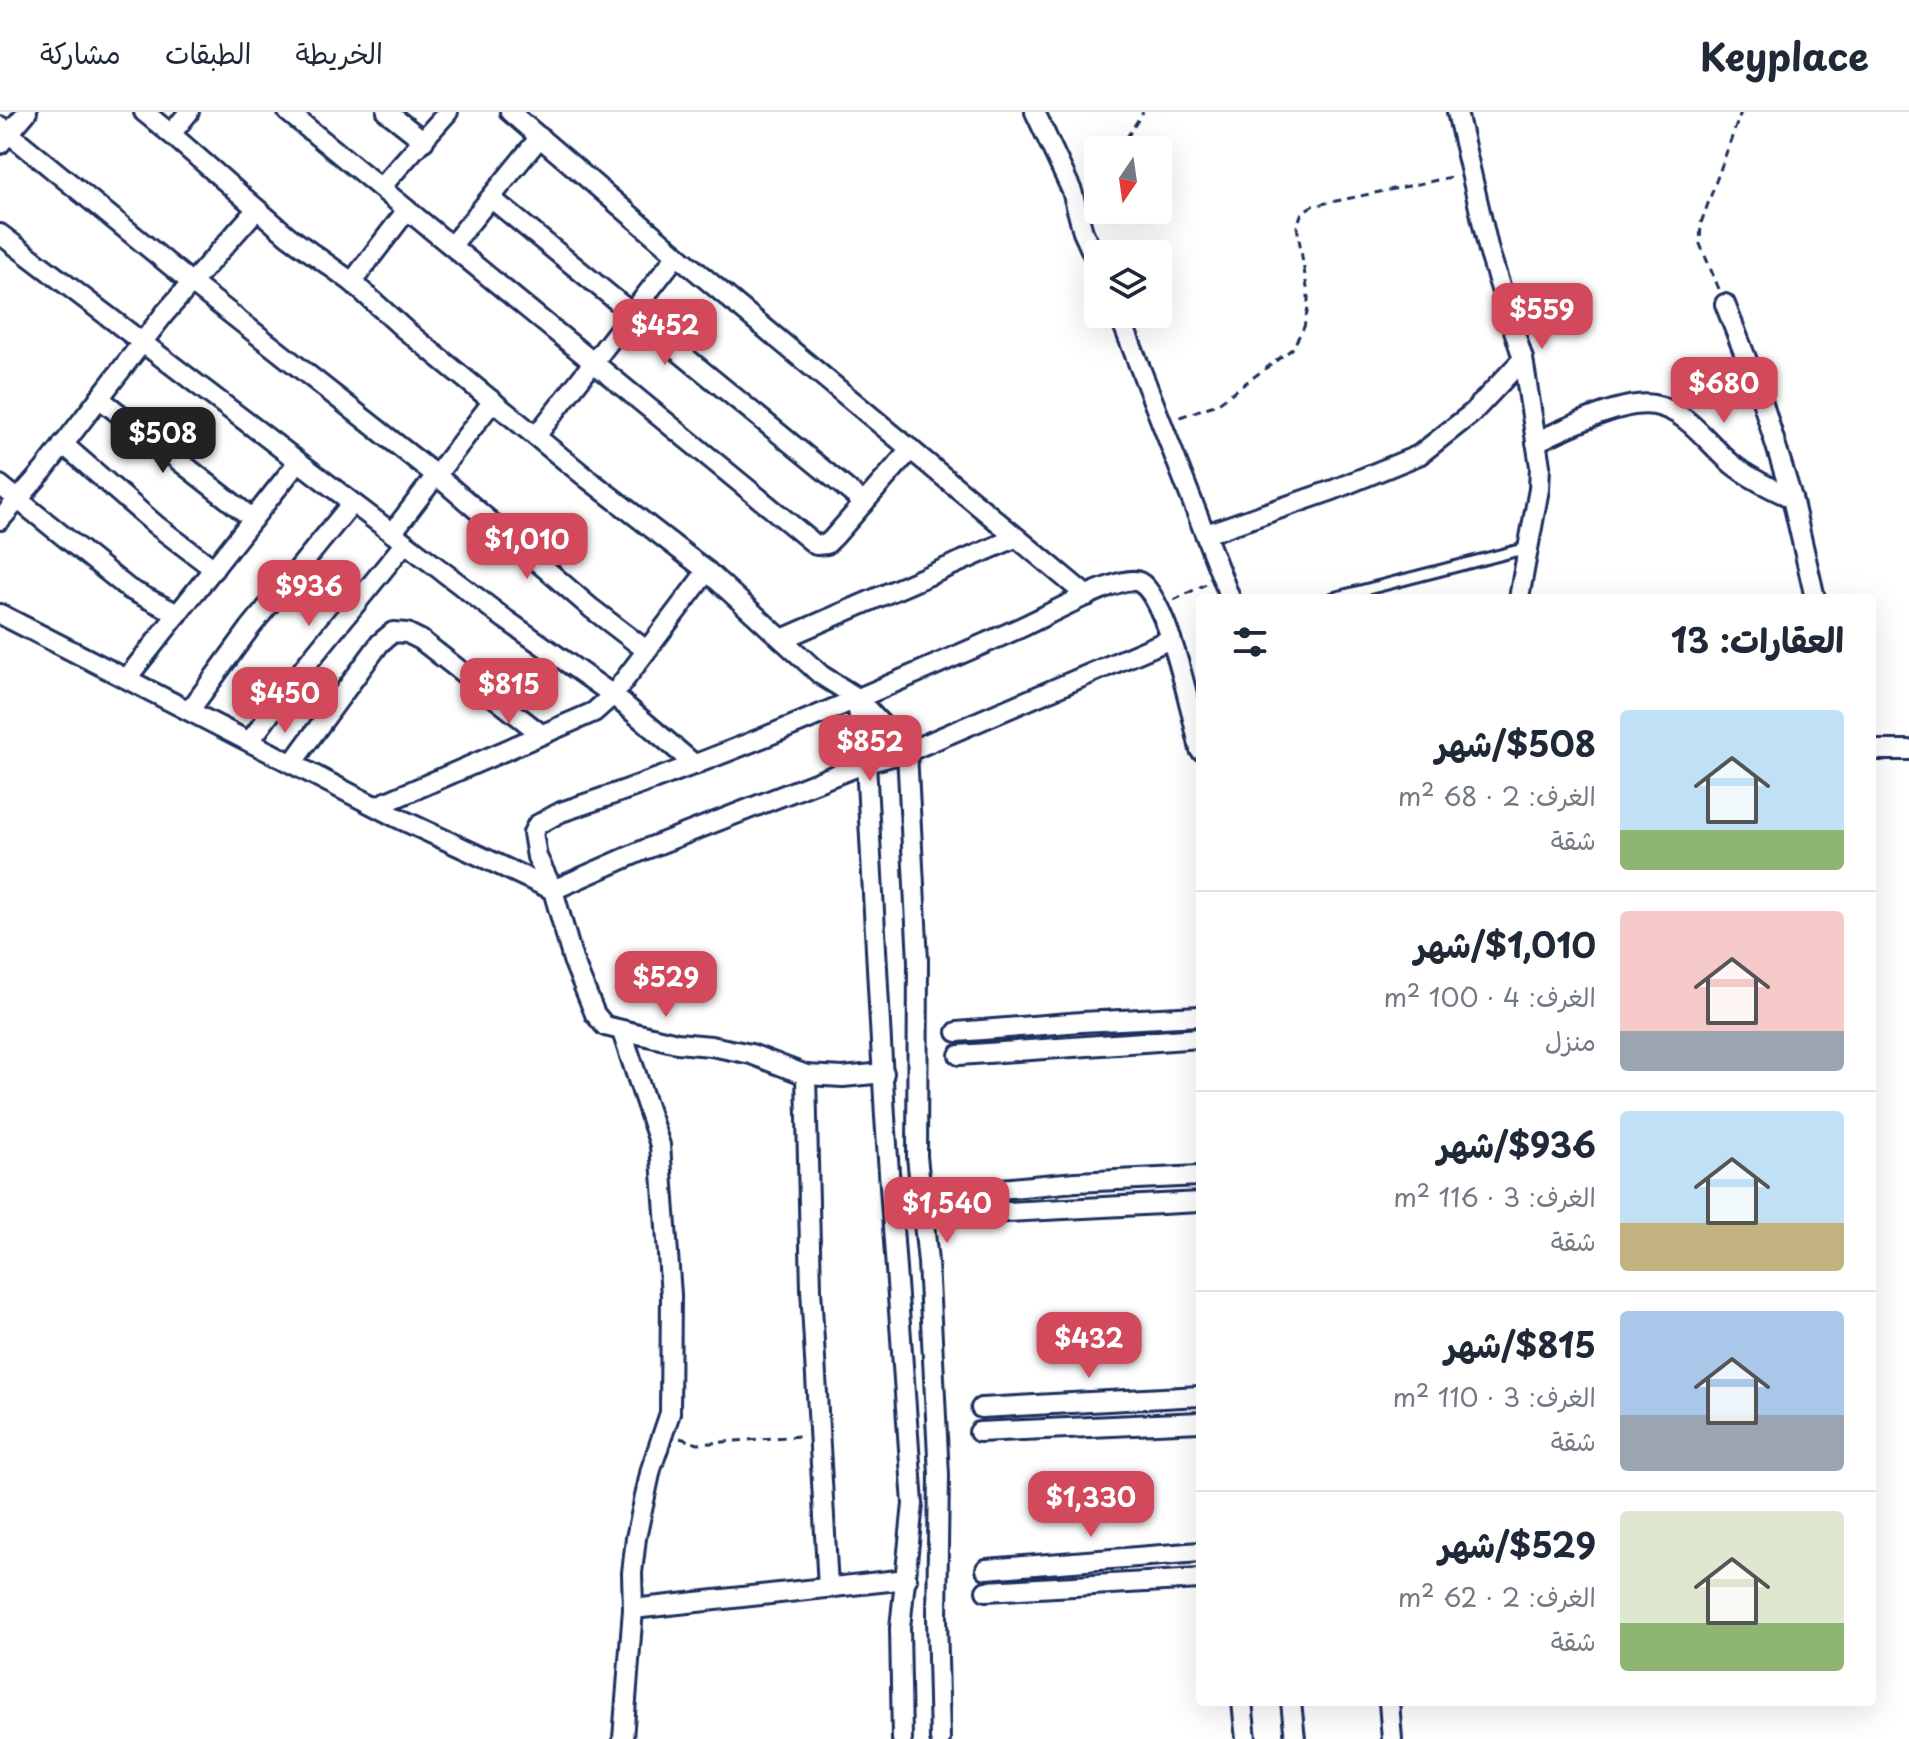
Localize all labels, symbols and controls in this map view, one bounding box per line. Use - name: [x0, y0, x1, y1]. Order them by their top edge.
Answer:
- text: Keyplace: [1700, 27, 1869, 84]
- text: مشاركة: [40, 31, 121, 74]
- text: الطبقات: [165, 31, 251, 74]
- text: الخريطة: [295, 31, 383, 74]
- north arrow: [1084, 136, 1172, 224]
- map controls: [1084, 136, 1172, 328]
- button: layers: [1084, 240, 1172, 328]
- pin: $559: [1495, 283, 1589, 351]
- text: $559: [1510, 289, 1574, 328]
- pin: $452: [618, 299, 712, 367]
- text: $452: [631, 305, 699, 344]
- pin: $680: [1677, 357, 1771, 425]
- text: $680: [1689, 363, 1759, 402]
- pin: $508: [116, 407, 210, 475]
- text: $508: [129, 413, 197, 452]
- pin: $1,010: [462, 513, 592, 581]
- text: $1,010: [485, 519, 569, 558]
- pin: $936: [262, 560, 356, 628]
- text: $936: [275, 566, 343, 605]
- text: العقارات: 13: [1671, 613, 1844, 665]
- icon: filters: [1228, 620, 1272, 664]
- pin: $815: [462, 658, 556, 726]
- text: $815: [478, 664, 540, 703]
- pin: $450: [238, 667, 332, 735]
- text: $450: [250, 673, 320, 712]
- pin: $852: [823, 715, 917, 783]
- text: $508/شهر: [1435, 717, 1596, 769]
- text: $852: [837, 721, 903, 760]
- icon: home: [1684, 742, 1780, 838]
- text: الغرف: 2 · 68 m²: [1398, 776, 1596, 815]
- text: شقة: [1551, 820, 1596, 859]
- text: $1,010/شهر: [1414, 918, 1596, 970]
- icon: home: [1684, 943, 1780, 1039]
- pin: $529: [619, 951, 713, 1019]
- text: $529: [633, 957, 699, 996]
- text: الغرف: 4 · 100 m²: [1383, 977, 1596, 1016]
- text: منزل: [1545, 1021, 1596, 1060]
- text: $936/شهر: [1438, 1118, 1596, 1170]
- icon: home: [1684, 1143, 1780, 1239]
- pin: $1,540: [882, 1177, 1012, 1245]
- text: الغرف: 3 · 116 m²: [1393, 1177, 1596, 1216]
- text: $1,540: [902, 1183, 992, 1222]
- text: شقة: [1551, 1221, 1596, 1260]
- pin: $432: [1042, 1312, 1136, 1380]
- text: $432: [1055, 1318, 1123, 1357]
- text: $815/شهر: [1445, 1318, 1596, 1370]
- icon: home: [1684, 1343, 1780, 1439]
- text: الغرف: 3 · 110 m²: [1392, 1377, 1596, 1416]
- text: شقة: [1551, 1421, 1596, 1460]
- pin: $1,330: [1026, 1471, 1156, 1539]
- text: $1,330: [1046, 1477, 1136, 1516]
- text: $529/شهر: [1439, 1518, 1596, 1570]
- icon: home: [1684, 1543, 1780, 1639]
- text: الغرف: 2 · 62 m²: [1398, 1577, 1596, 1616]
- text: شقة: [1551, 1621, 1596, 1660]

